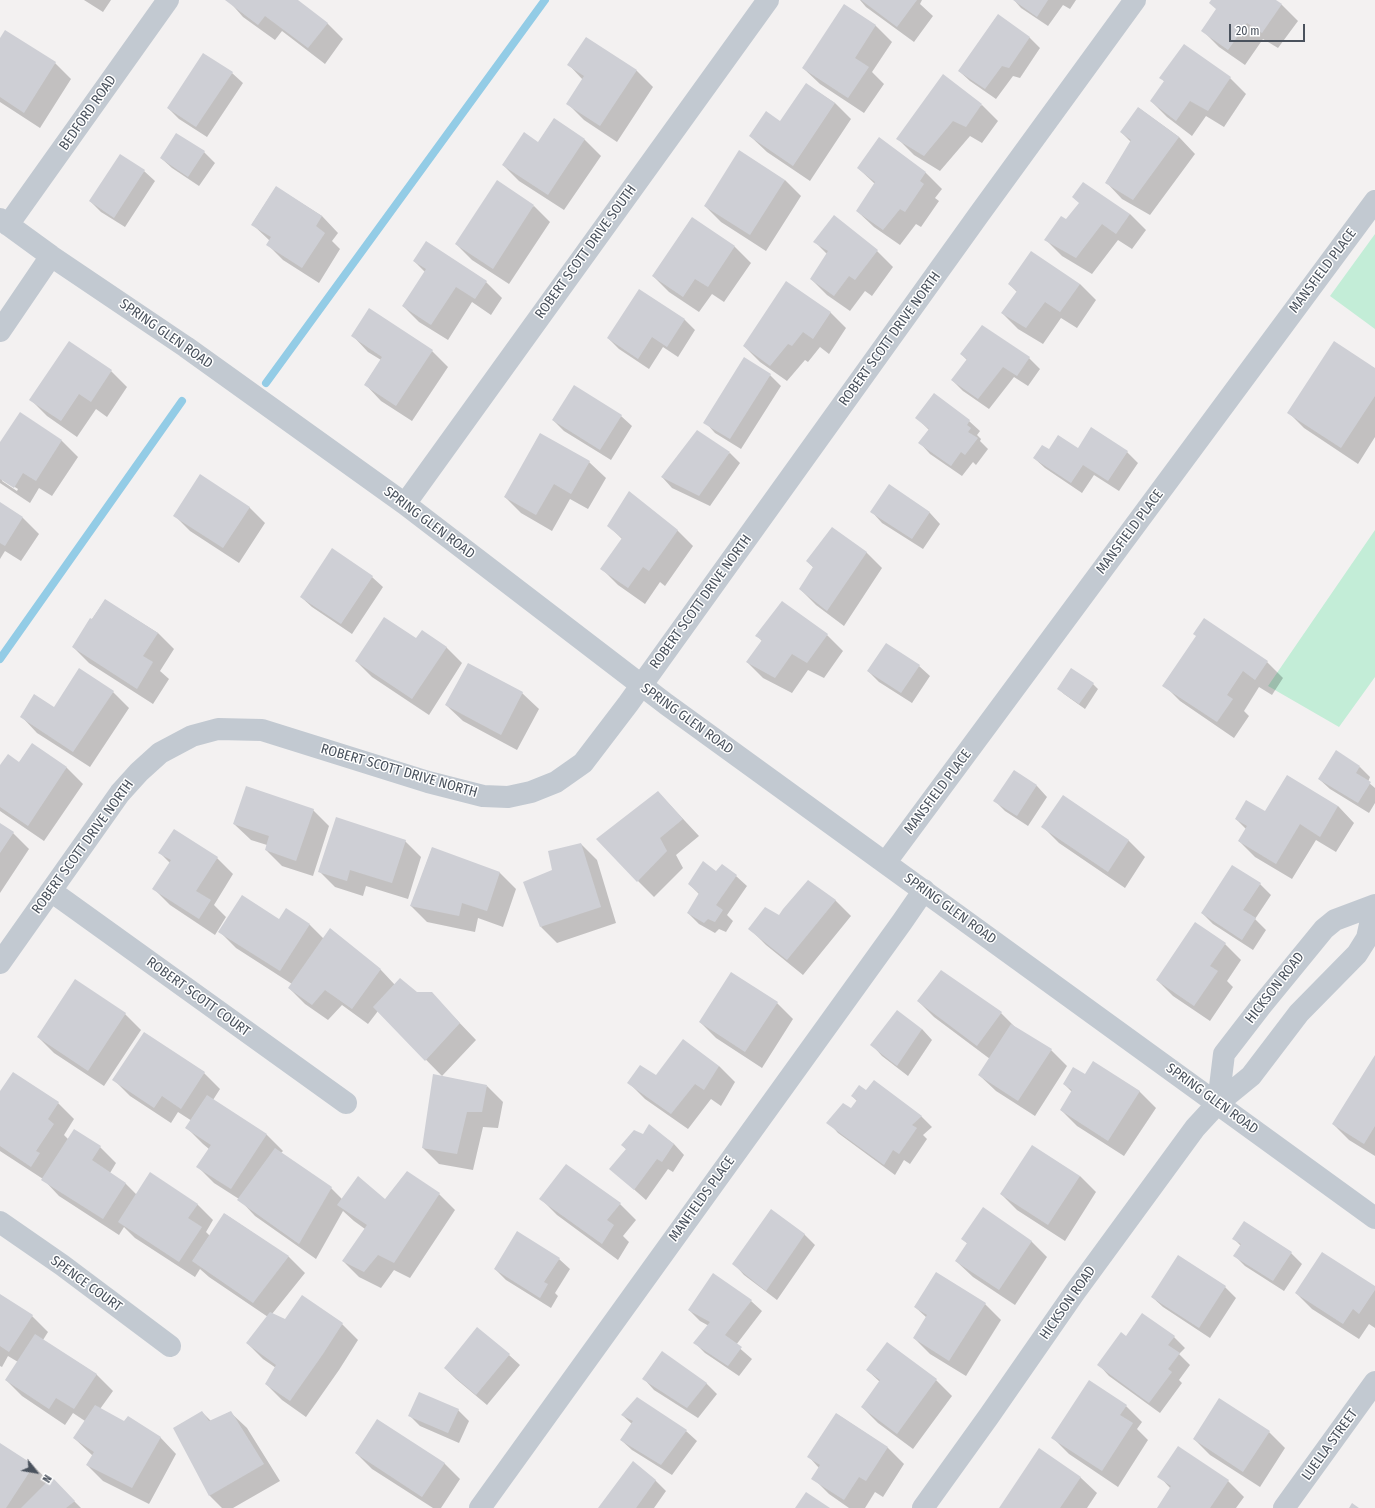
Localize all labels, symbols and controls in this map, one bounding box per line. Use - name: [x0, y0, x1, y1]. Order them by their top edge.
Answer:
- scale bar: [1231, 16, 1307, 42]
- text: 20 m: [1236, 24, 1260, 38]
- street label: BEDFORD ROAD: [56, 72, 120, 154]
- street label: ROBERT SCOTT DRIVE SOUTH: [532, 182, 640, 322]
- street label: MANSFIELD PLACE: [1286, 226, 1360, 316]
- street label: ROBERT SCOTT DRIVE NORTH: [836, 269, 944, 409]
- street label: SPRING GLEN ROAD: [116, 296, 216, 372]
- street label: SPRING GLEN ROAD: [380, 483, 478, 563]
- street label: MANSFIELD PLACE: [1093, 487, 1167, 577]
- street label: ROBERT SCOTT DRIVE NORTH: [647, 532, 755, 672]
- street label: SPRING GLEN ROAD: [638, 680, 736, 758]
- street label: ROBERT SCOTT DRIVE NORTH: [319, 741, 479, 801]
- street label: MANSFIELD PLACE: [901, 747, 975, 837]
- street label: ROBERT SCOTT DRIVE NORTH: [29, 777, 137, 917]
- street label: SPRING GLEN ROAD: [901, 870, 999, 948]
- street label: HICKSON ROAD: [1242, 949, 1308, 1027]
- street label: ROBERT SCOTT COURT: [143, 954, 253, 1040]
- street label: SPRING GLEN ROAD: [1163, 1060, 1261, 1138]
- street label: MANFIELDS PLACE: [665, 1153, 739, 1245]
- street label: SPENCE COURT: [47, 1253, 125, 1315]
- street label: HICKSON ROAD: [1037, 1263, 1099, 1343]
- street label: LUELLA STREET: [1298, 1406, 1362, 1484]
- north arrow: [16, 1452, 56, 1492]
- text: N: [39, 1472, 54, 1485]

